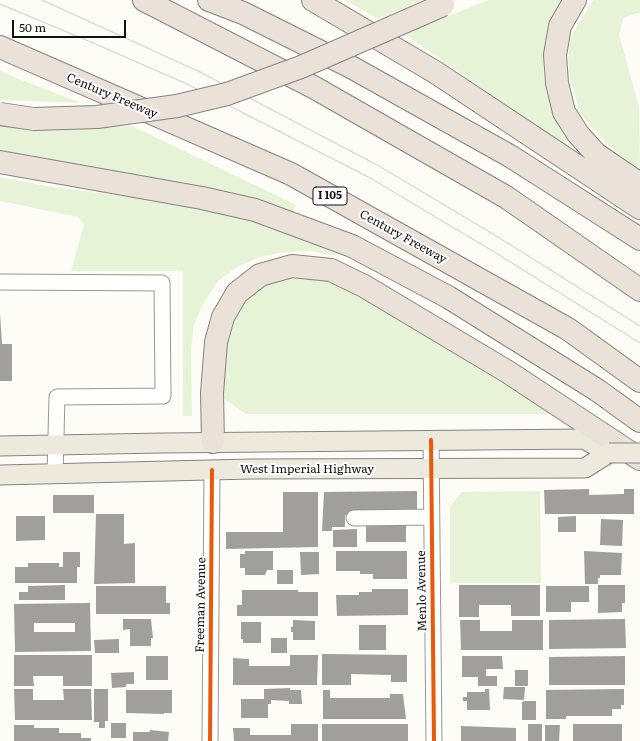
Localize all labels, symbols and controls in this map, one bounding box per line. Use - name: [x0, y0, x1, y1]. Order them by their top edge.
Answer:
- scale bar: [14, 12, 128, 38]
- text: 50 m: [19, 18, 46, 36]
- street label: Century Freeway: [64, 70, 160, 122]
- road number: I 105: [313, 187, 347, 205]
- street label: Century Freeway: [357, 207, 449, 267]
- street label: West Imperial Highway: [240, 462, 374, 476]
- street label: Menlo Avenue: [414, 550, 430, 632]
- street label: Freeman Avenue: [193, 557, 209, 653]

